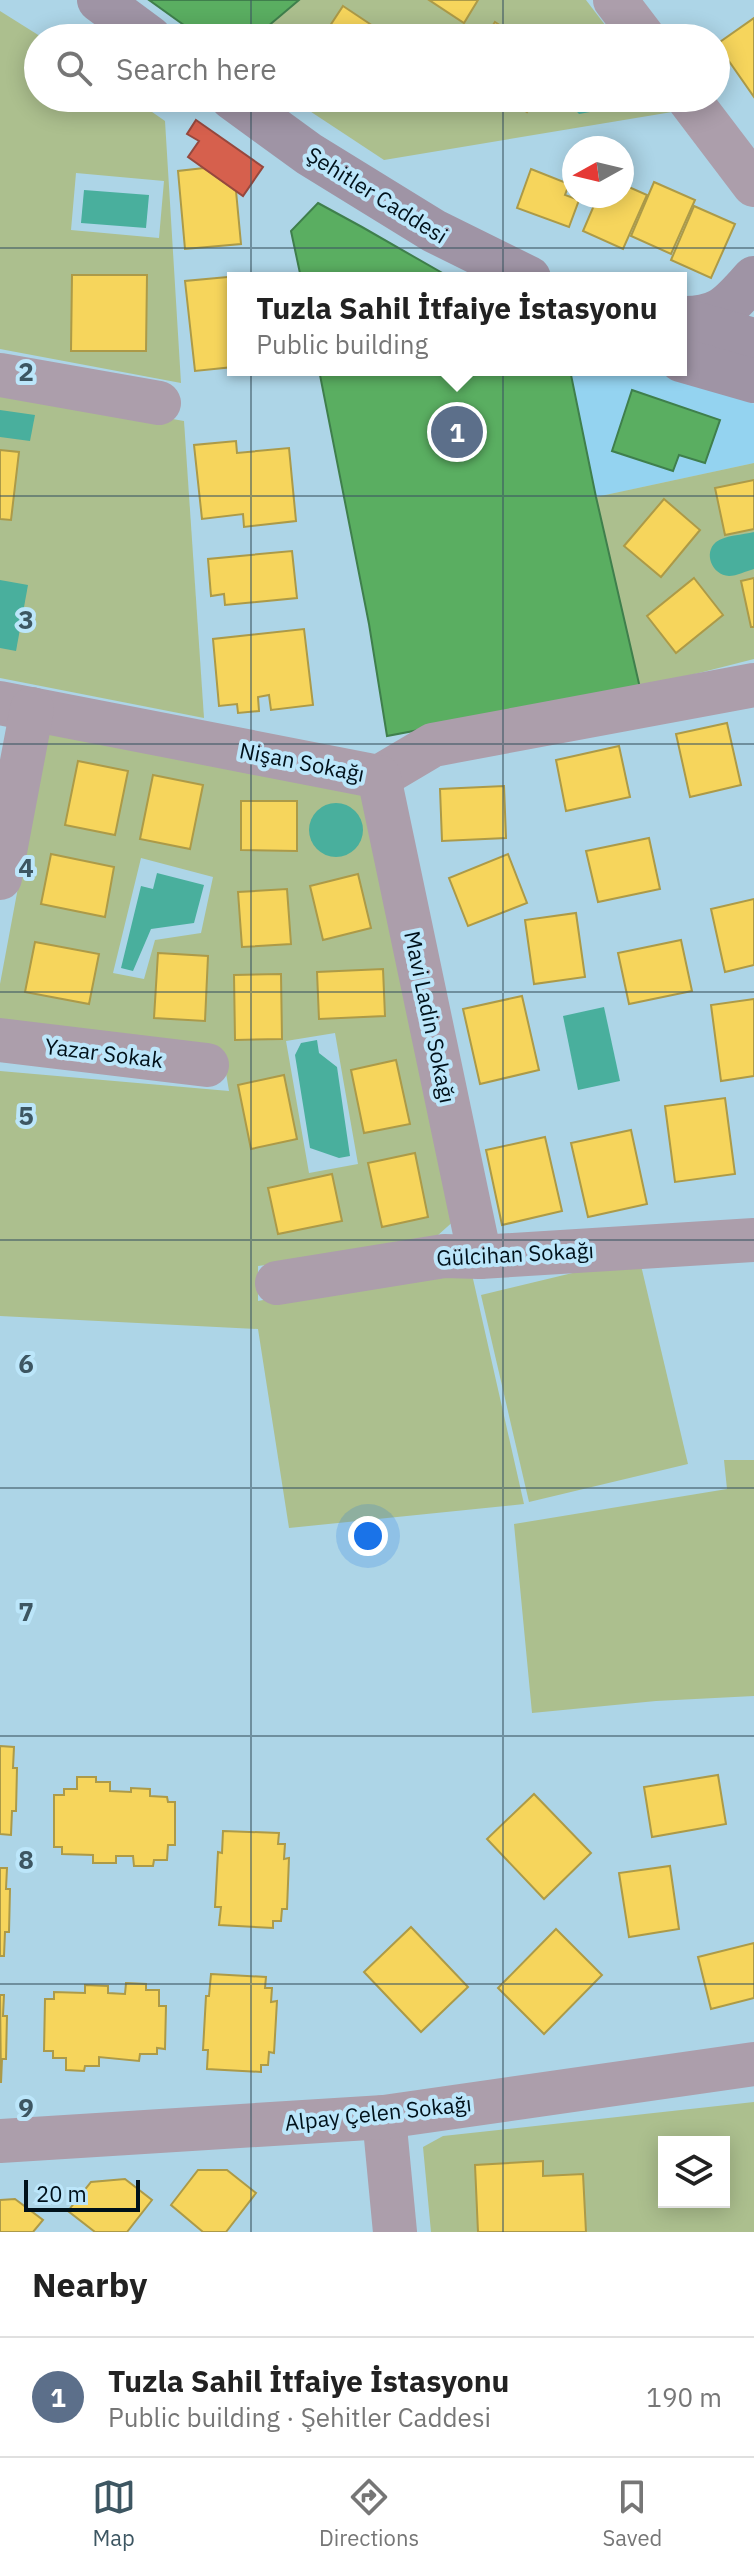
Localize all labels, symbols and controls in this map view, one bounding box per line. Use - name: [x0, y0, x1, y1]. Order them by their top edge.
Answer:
- search box: [24, 24, 730, 112]
- icon: search: [52, 46, 96, 90]
- text: Search here: [116, 49, 277, 88]
- north arrow: [562, 136, 634, 208]
- street label: Şehitler Caddesi: [301, 140, 453, 250]
- popup: [227, 272, 687, 376]
- text: Tuzla Sahil İtfaiye İstasyonu: [256, 288, 658, 327]
- text: Public building: [256, 327, 428, 361]
- text: 2: [18, 354, 34, 388]
- pin: 1: [431, 402, 483, 462]
- text: 3: [18, 602, 34, 636]
- street label: Nişan Sokağı: [237, 735, 367, 788]
- text: 4: [18, 850, 34, 884]
- street label: Mavi Ladin Sokağı: [398, 928, 463, 1106]
- street label: Yazar Sokak: [43, 1031, 165, 1074]
- text: 5: [18, 1098, 34, 1132]
- street label: Gülcihan Sokağı: [435, 1235, 595, 1272]
- text: 6: [18, 1346, 34, 1380]
- your location: [348, 1516, 388, 1556]
- text: 7: [18, 1594, 34, 1628]
- text: 8: [18, 1842, 34, 1876]
- street label: Alpay Çelen Sokağı: [283, 2088, 473, 2137]
- text: 9: [18, 2090, 34, 2124]
- map controls: [658, 2136, 730, 2208]
- button: layers: [658, 2136, 730, 2208]
- scale bar: [24, 2176, 140, 2212]
- text: 20 m: [36, 2179, 87, 2208]
- text: Nearby: [32, 2262, 147, 2306]
- text: Tuzla Sahil İtfaiye İstasyonu: [108, 2361, 509, 2400]
- text: 1: [50, 2380, 66, 2414]
- text: 190 m: [646, 2380, 722, 2414]
- text: Public building · Şehitler Caddesi: [108, 2400, 491, 2434]
- tab: Map: [92, 2475, 136, 2552]
- tab: Directions: [319, 2475, 419, 2552]
- tab: Saved: [602, 2475, 662, 2552]

